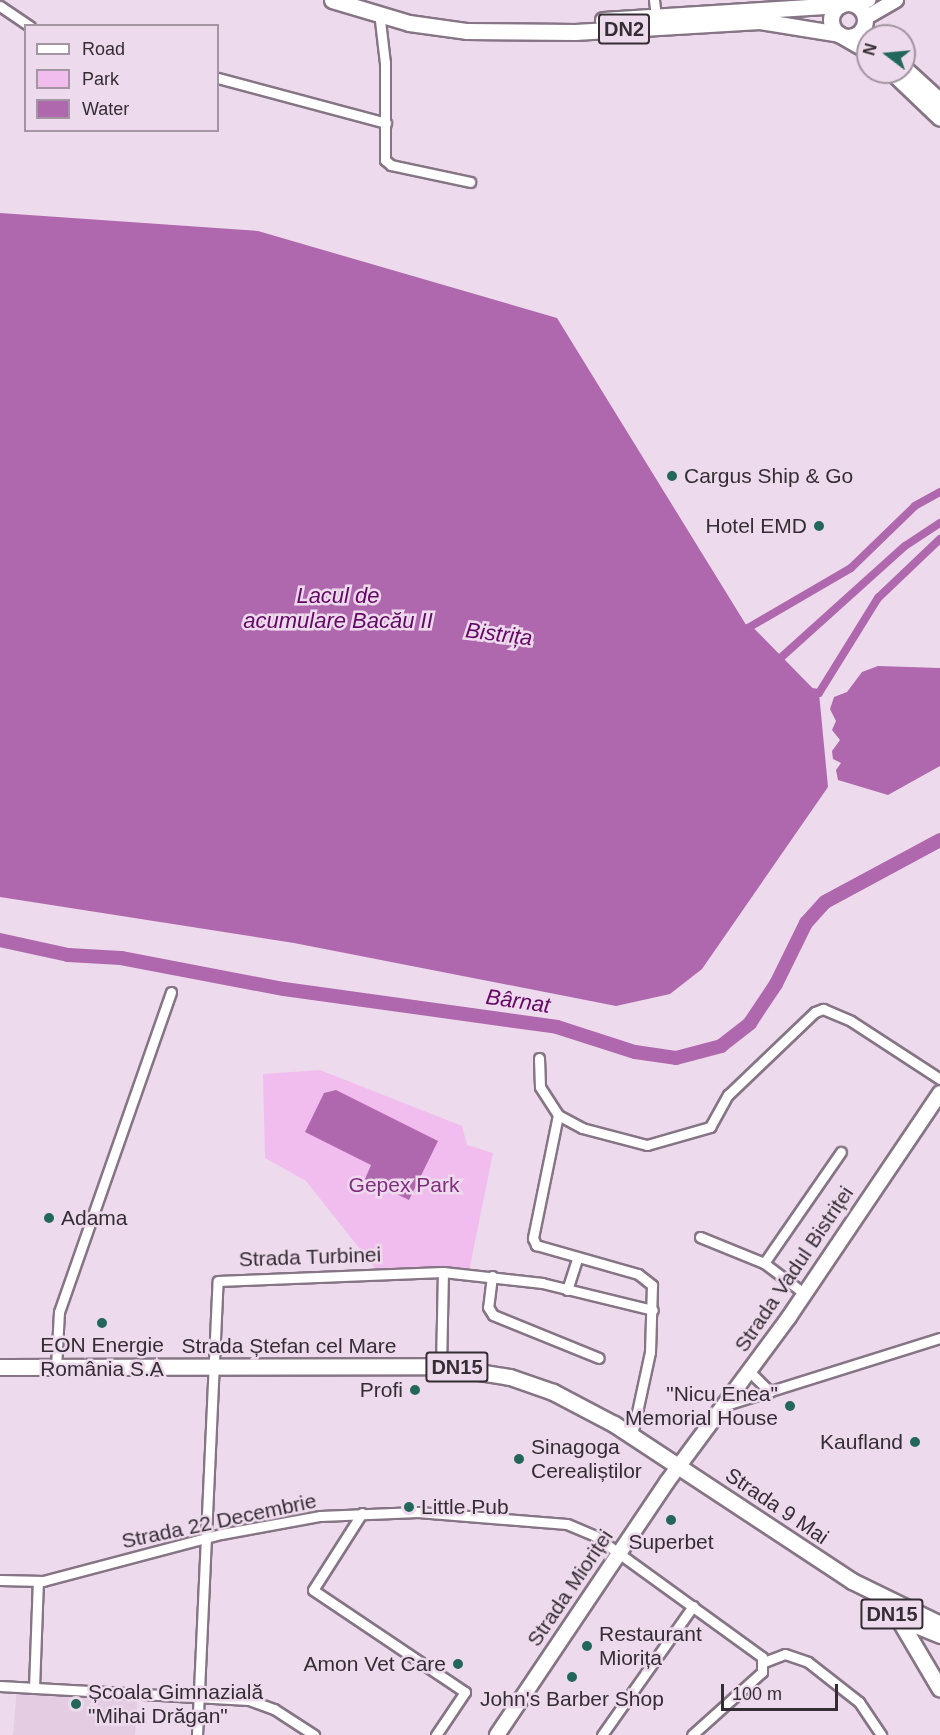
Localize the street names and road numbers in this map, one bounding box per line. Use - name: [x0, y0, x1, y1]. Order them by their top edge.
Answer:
- road number: DN2: [597, 12, 651, 46]
- street label: Strada Vadul Bistriței: [729, 1181, 859, 1357]
- street label: Strada Turbinei: [238, 1242, 382, 1272]
- street label: Strada Ștefan cel Mare: [182, 1333, 396, 1359]
- road number: DN15: [424, 1350, 490, 1384]
- street label: Strada 9 Mai: [721, 1462, 833, 1550]
- street label: Strada 22 Decembrie: [119, 1488, 319, 1554]
- street label: Strada Mioriței: [522, 1525, 618, 1651]
- road number: DN15: [859, 1597, 925, 1631]

